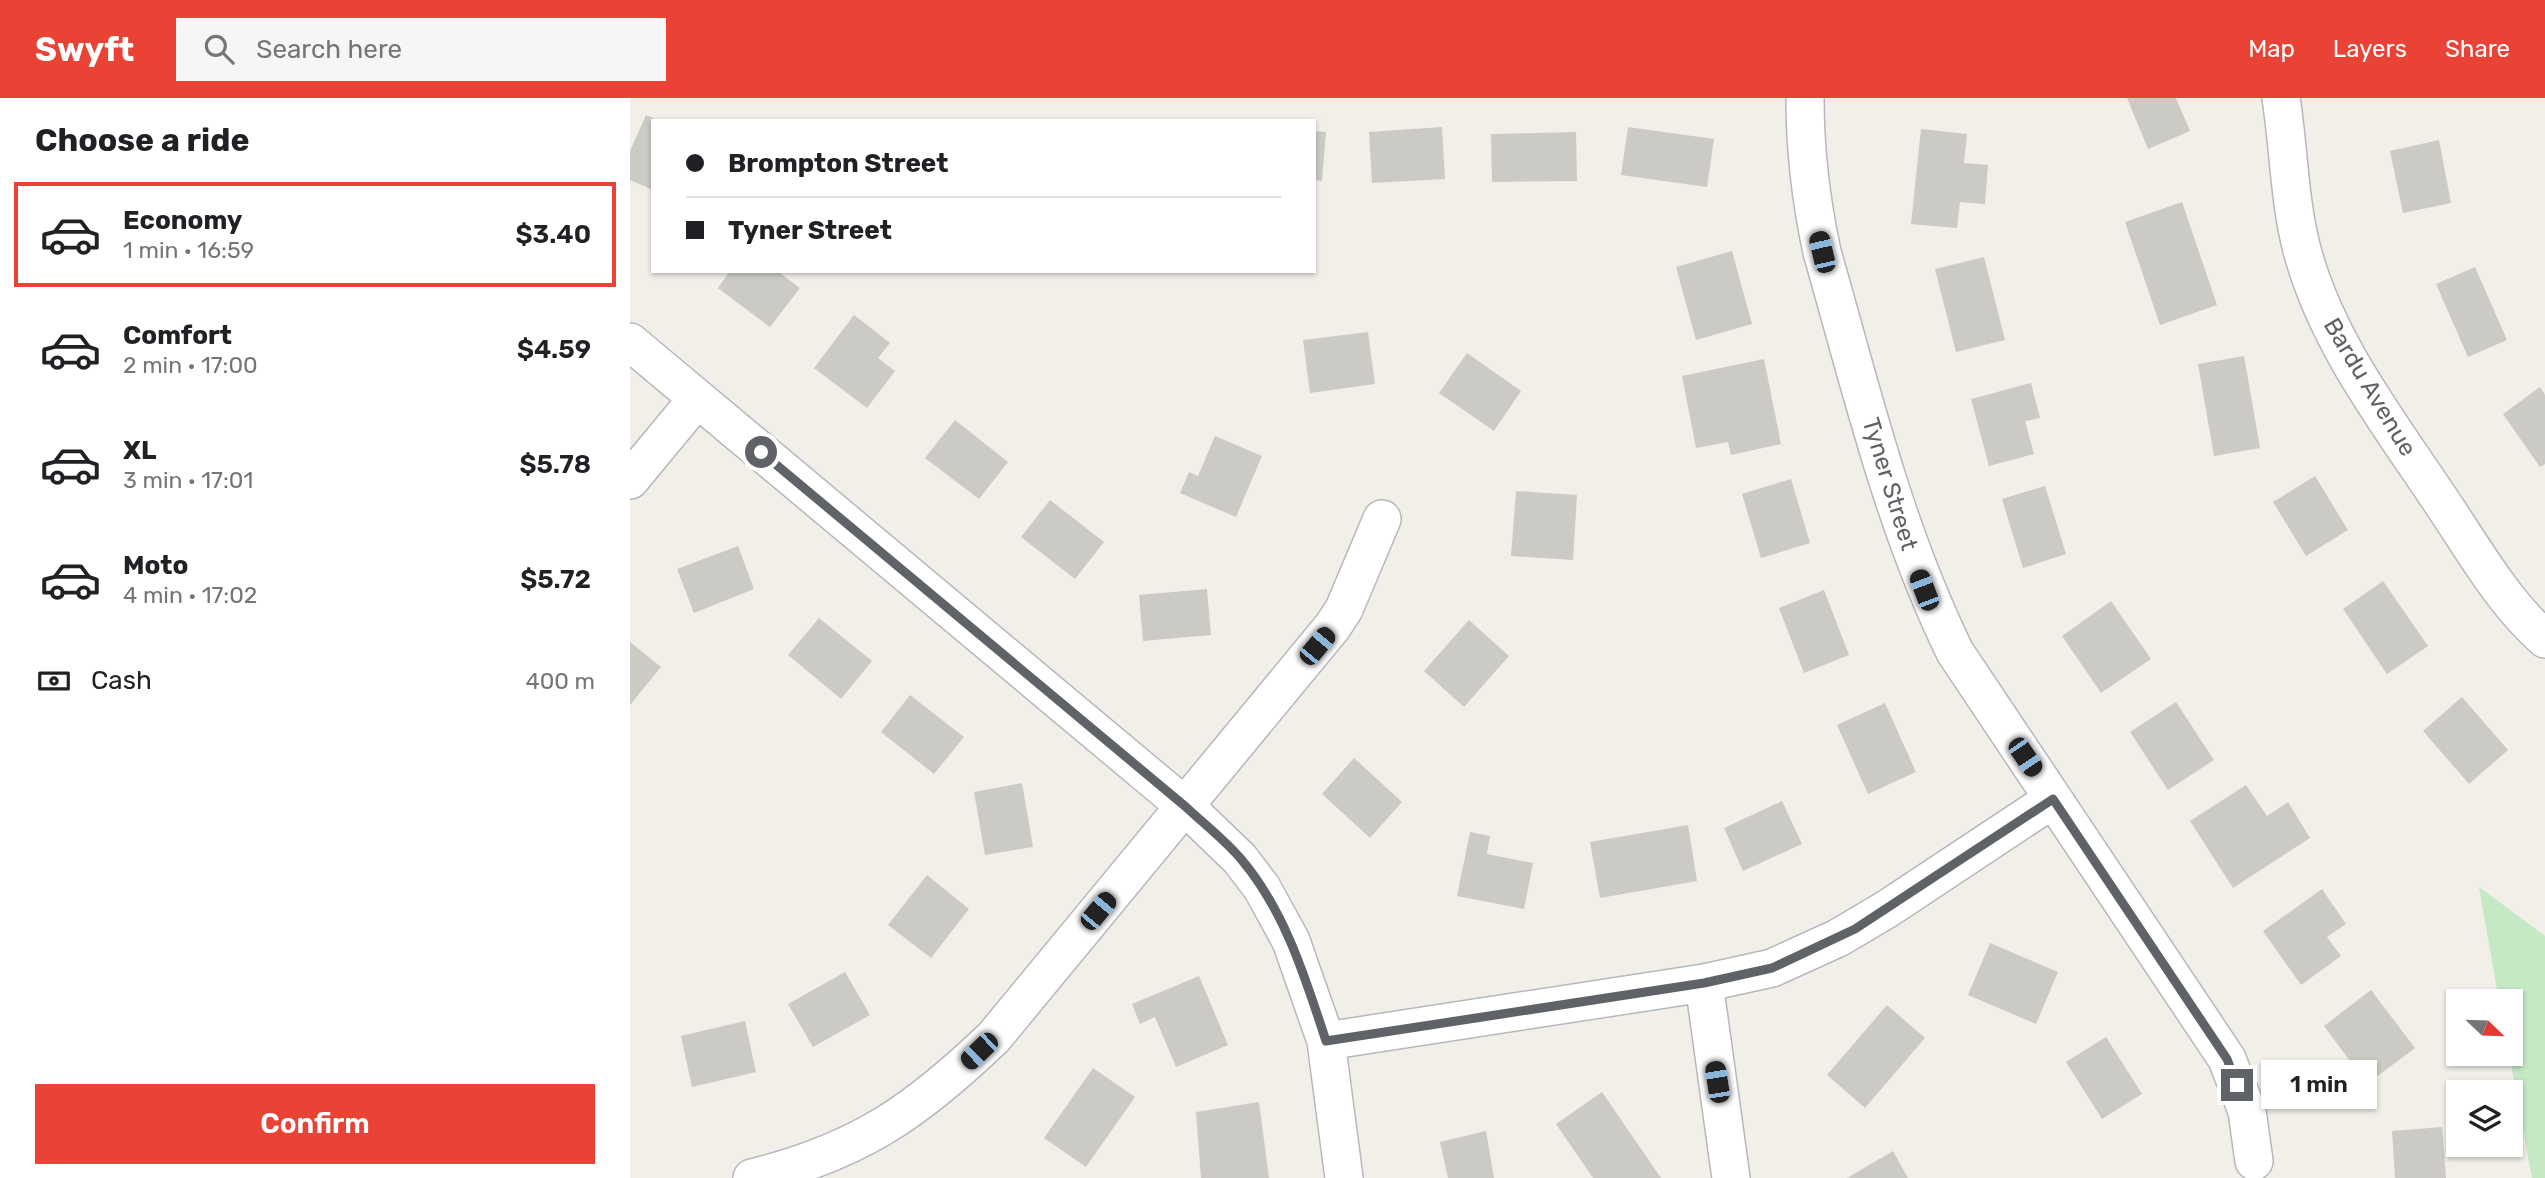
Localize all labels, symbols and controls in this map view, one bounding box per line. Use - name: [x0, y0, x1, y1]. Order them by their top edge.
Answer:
- search box: [176, 18, 666, 81]
- text: Swyft: [35, 30, 134, 69]
- icon: search: [200, 30, 238, 68]
- text: Search here: [256, 34, 402, 65]
- text: Map: [2248, 35, 2295, 63]
- text: Layers: [2333, 35, 2407, 63]
- text: Share: [2445, 35, 2510, 63]
- text: Choose a ride: [35, 121, 249, 159]
- text: Brompton Street: [728, 148, 948, 179]
- icon: car: [39, 203, 102, 266]
- text: Economy: [123, 205, 242, 236]
- text: Tyner Street: [728, 215, 892, 246]
- text: $3.40: [516, 219, 591, 250]
- car: [1808, 229, 1837, 275]
- text: 1 min · 16:59: [123, 236, 254, 264]
- street label: Bardu Avenue: [2318, 313, 2422, 461]
- icon: car: [39, 318, 102, 381]
- text: Comfort: [123, 320, 232, 351]
- text: $4.59: [517, 334, 591, 365]
- text: 2 min · 17:00: [123, 351, 258, 379]
- street label: Tyner Street: [1857, 414, 1923, 554]
- icon: car: [39, 433, 102, 496]
- text: XL: [123, 435, 156, 466]
- route start: [745, 436, 777, 468]
- text: $5.78: [519, 449, 591, 480]
- text: 3 min · 17:01: [123, 466, 253, 494]
- icon: car: [39, 548, 102, 611]
- text: Moto: [123, 550, 188, 581]
- text: $5.72: [520, 564, 591, 595]
- car: [1907, 567, 1942, 613]
- text: 4 min · 17:02: [123, 581, 257, 609]
- car: [1296, 623, 1339, 669]
- icon: cash: [35, 662, 73, 700]
- text: Cash: [91, 665, 152, 696]
- text: 400 m: [525, 667, 595, 695]
- car: [2005, 734, 2046, 780]
- car: [1077, 888, 1120, 934]
- north arrow: [2446, 989, 2524, 1066]
- map controls: [2446, 989, 2523, 1157]
- car: [957, 1029, 1002, 1073]
- car: [1704, 1060, 1731, 1104]
- callout: 1 min: [2262, 1060, 2377, 1110]
- route end: [2221, 1069, 2253, 1101]
- text: 1 min: [2290, 1070, 2348, 1098]
- button: layers: [2446, 1080, 2523, 1157]
- button: Confirm: [35, 1084, 595, 1164]

